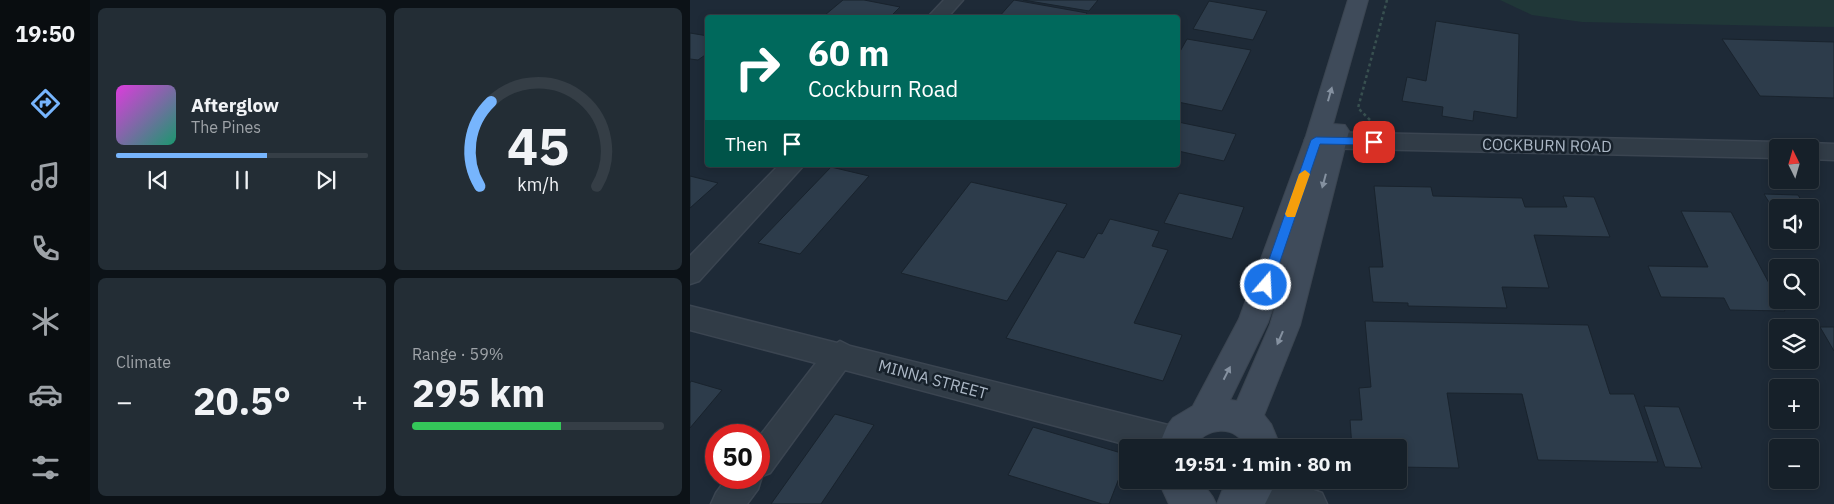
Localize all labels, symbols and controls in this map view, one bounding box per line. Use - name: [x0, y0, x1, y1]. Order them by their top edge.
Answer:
- text: 19:50: [15, 19, 75, 48]
- text: 60 m: [808, 30, 890, 76]
- icon: right: [725, 35, 790, 100]
- text: Cockburn Road: [808, 74, 958, 103]
- icon: directions: [28, 86, 63, 121]
- one-way arrow: [1327, 86, 1335, 101]
- text: Afterglow: [191, 93, 279, 117]
- text: 45: [507, 112, 569, 179]
- text: The Pines: [191, 117, 261, 137]
- pin: [1353, 121, 1395, 163]
- icon: arrive: [1360, 128, 1388, 156]
- icon: arrive: [778, 130, 806, 158]
- text: Then: [725, 132, 768, 156]
- street label: COCKBURN ROAD: [1482, 134, 1612, 156]
- north arrow: [1769, 139, 1819, 189]
- map controls: [1769, 139, 1819, 489]
- icon: music: [28, 159, 63, 194]
- icon: previous: [144, 166, 172, 194]
- icon: pause: [228, 166, 256, 194]
- icon: next: [312, 166, 340, 194]
- text: km/h: [517, 173, 559, 196]
- one-way arrow: [1319, 174, 1327, 189]
- button: sound: [1769, 199, 1819, 249]
- icon: phone: [28, 231, 63, 266]
- position arrow: [1239, 258, 1291, 310]
- button: search: [1769, 259, 1819, 309]
- icon: climate: [28, 304, 63, 339]
- button: layers: [1769, 319, 1819, 369]
- one-way arrow: [1275, 330, 1283, 345]
- text: Range · 59%: [412, 344, 504, 364]
- text: Climate: [116, 352, 171, 372]
- street label: MINNA STREET: [876, 355, 990, 403]
- one-way arrow: [1223, 365, 1232, 380]
- text: 295 km: [412, 368, 545, 417]
- text: 20.5°: [193, 376, 291, 425]
- icon: car: [28, 377, 63, 412]
- button: +: [1769, 379, 1819, 429]
- text: −: [116, 383, 133, 420]
- text: +: [351, 383, 368, 420]
- speed limit sign: 50: [705, 424, 770, 489]
- button: −: [1769, 439, 1819, 489]
- icon: filters: [28, 450, 63, 485]
- text: 19:51 · 1 min · 80 m: [1174, 452, 1352, 476]

